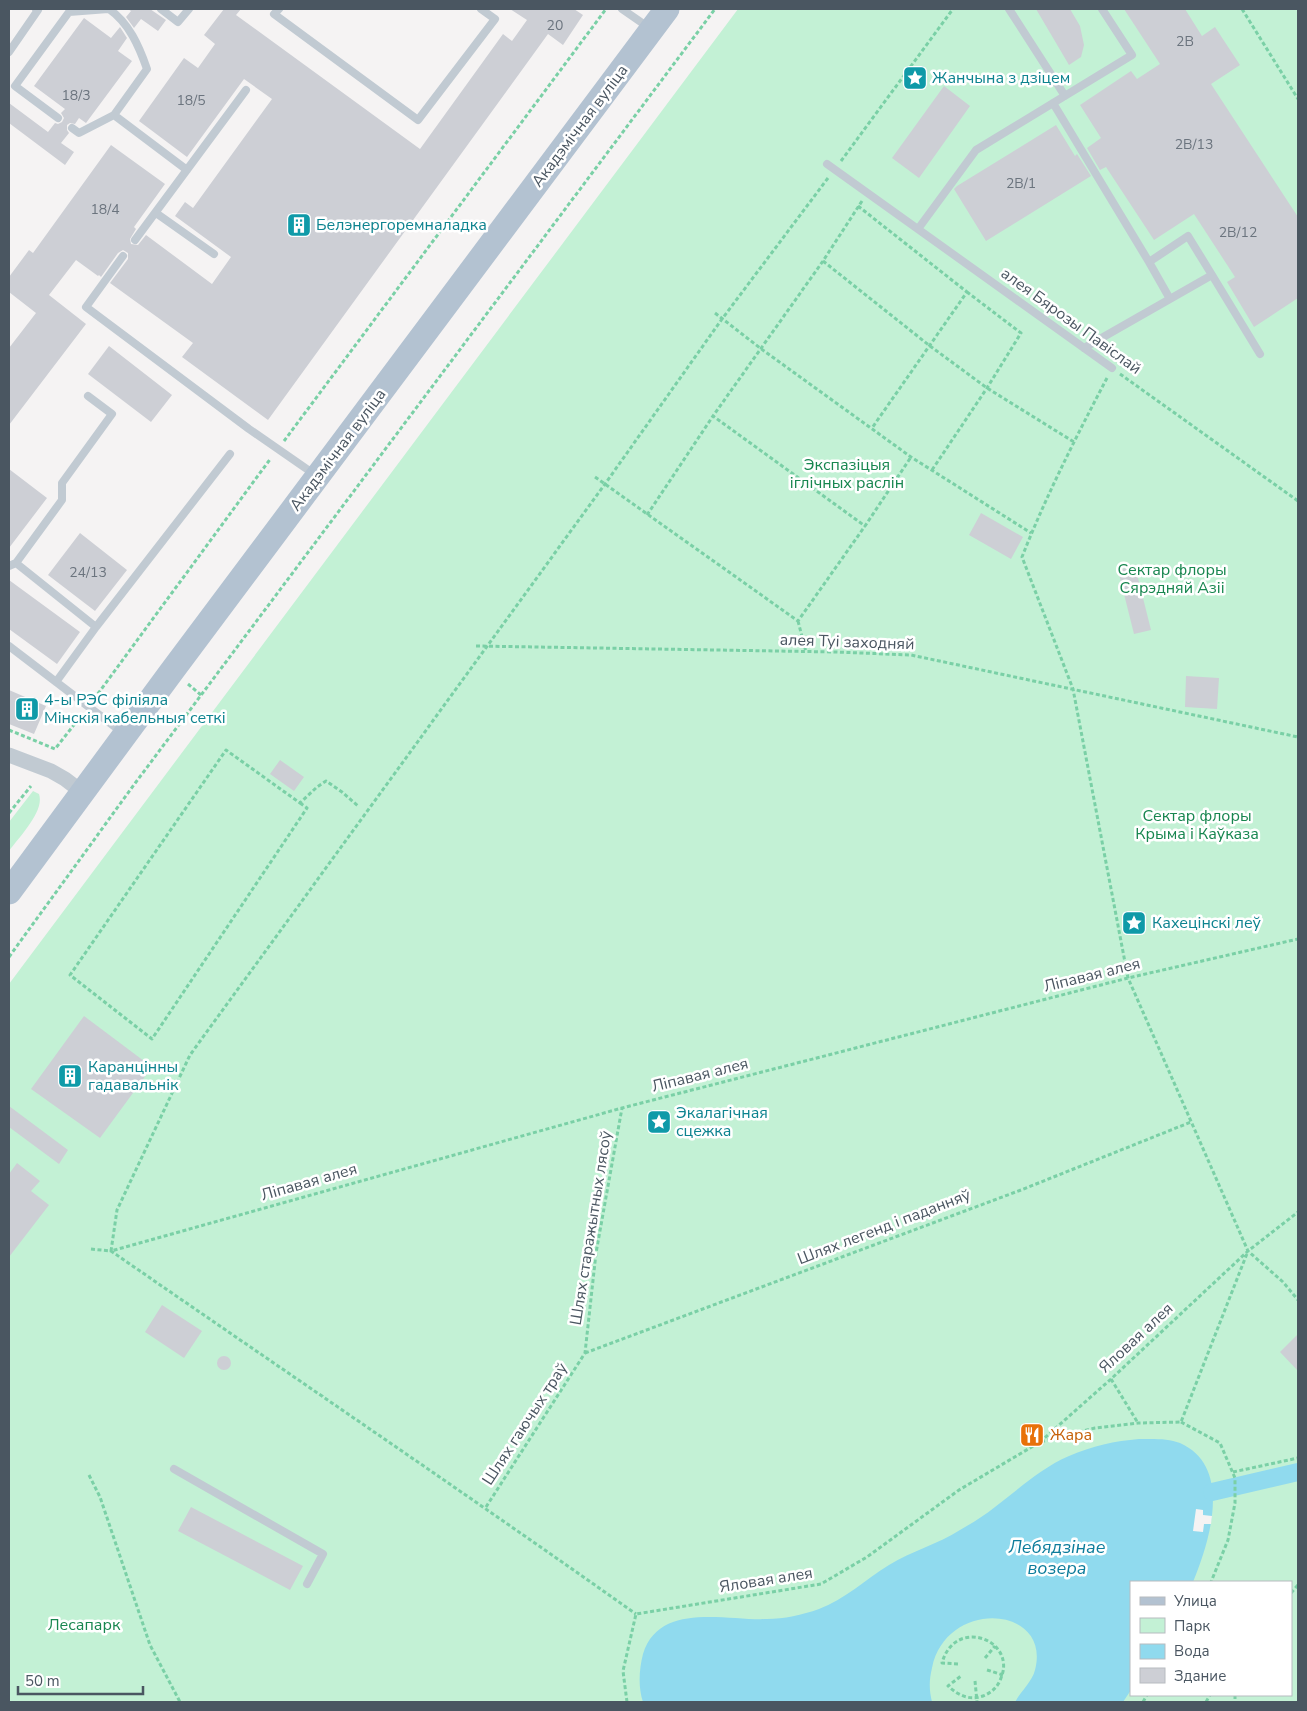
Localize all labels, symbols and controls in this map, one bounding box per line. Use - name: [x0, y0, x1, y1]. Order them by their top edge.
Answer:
- house number: 20: [547, 16, 563, 35]
- house number: 2В: [1176, 32, 1194, 51]
- street label: Акадэмічная вуліца: [527, 60, 633, 192]
- place icon: Жанчына з дзіцем: [902, 65, 928, 91]
- place label: Жанчына з дзіцем: [932, 67, 1070, 89]
- house number: 18/3: [61, 86, 91, 105]
- house number: 18/5: [176, 91, 206, 110]
- house number: 2В/13: [1175, 135, 1213, 154]
- house number: 2В/1: [1006, 174, 1036, 193]
- house number: 18/4: [90, 200, 120, 219]
- building icon: Белэнергоремналадка: [286, 212, 312, 238]
- place label: Белэнергоремналадка: [316, 214, 487, 236]
- house number: 2В/12: [1219, 223, 1257, 242]
- street label: алея Бярозы Павіслай: [996, 263, 1146, 379]
- street label: Акадэмічная вуліца: [285, 384, 391, 516]
- park label: Экспазіцыя іглічных раслін: [790, 454, 904, 494]
- park label: Сектар флоры Сярэдняй Азіі: [1117, 559, 1227, 599]
- house number: 24/13: [69, 563, 107, 582]
- street label: алея Туі заходняй: [779, 629, 915, 655]
- place label: 4-ы РЭС філіяла Мінскія кабельныя сеткі: [44, 689, 226, 729]
- building icon: 4-ы РЭС філіяла Мінскія кабельныя сеткі: [14, 696, 40, 722]
- park label: Сектар флоры Крыма і Каўказа: [1135, 805, 1259, 845]
- place icon: Кахецінскі леў: [1121, 910, 1147, 936]
- place label: Кахецінскі леў: [1152, 912, 1262, 934]
- street label: Ліпавая алея: [1041, 952, 1143, 998]
- street label: Ліпавая алея: [649, 1052, 751, 1098]
- place label: Каранцінны гадавальнік: [88, 1056, 179, 1096]
- building icon: Каранцінны гадавальнік: [57, 1063, 83, 1089]
- place label: Экалагічная сцежка: [676, 1102, 768, 1142]
- place icon: Экалагічная сцежка: [646, 1109, 672, 1135]
- street label: Шлях старажытных лясоў: [565, 1129, 617, 1327]
- street label: Ліпавая алея: [258, 1158, 360, 1206]
- street label: Шлях легенд і паданняў: [794, 1184, 974, 1270]
- street label: Яловая алея: [1094, 1298, 1178, 1378]
- street label: Шлях гаючых траў: [477, 1358, 573, 1490]
- restaurant icon: Жара: [1019, 1422, 1045, 1448]
- place label: Жара: [1050, 1424, 1092, 1446]
- water label: Лебядзінае возера: [1008, 1535, 1106, 1580]
- street label: Яловая алея: [718, 1562, 814, 1598]
- legend: [1130, 1581, 1292, 1696]
- text: Улица: [1173, 1591, 1217, 1611]
- park label: Лесапарк: [48, 1614, 121, 1636]
- text: Парк: [1174, 1616, 1210, 1636]
- text: Вода: [1174, 1641, 1210, 1661]
- scale bar: [18, 1664, 142, 1696]
- text: Здание: [1174, 1666, 1226, 1686]
- text: 50 m: [25, 1671, 60, 1691]

